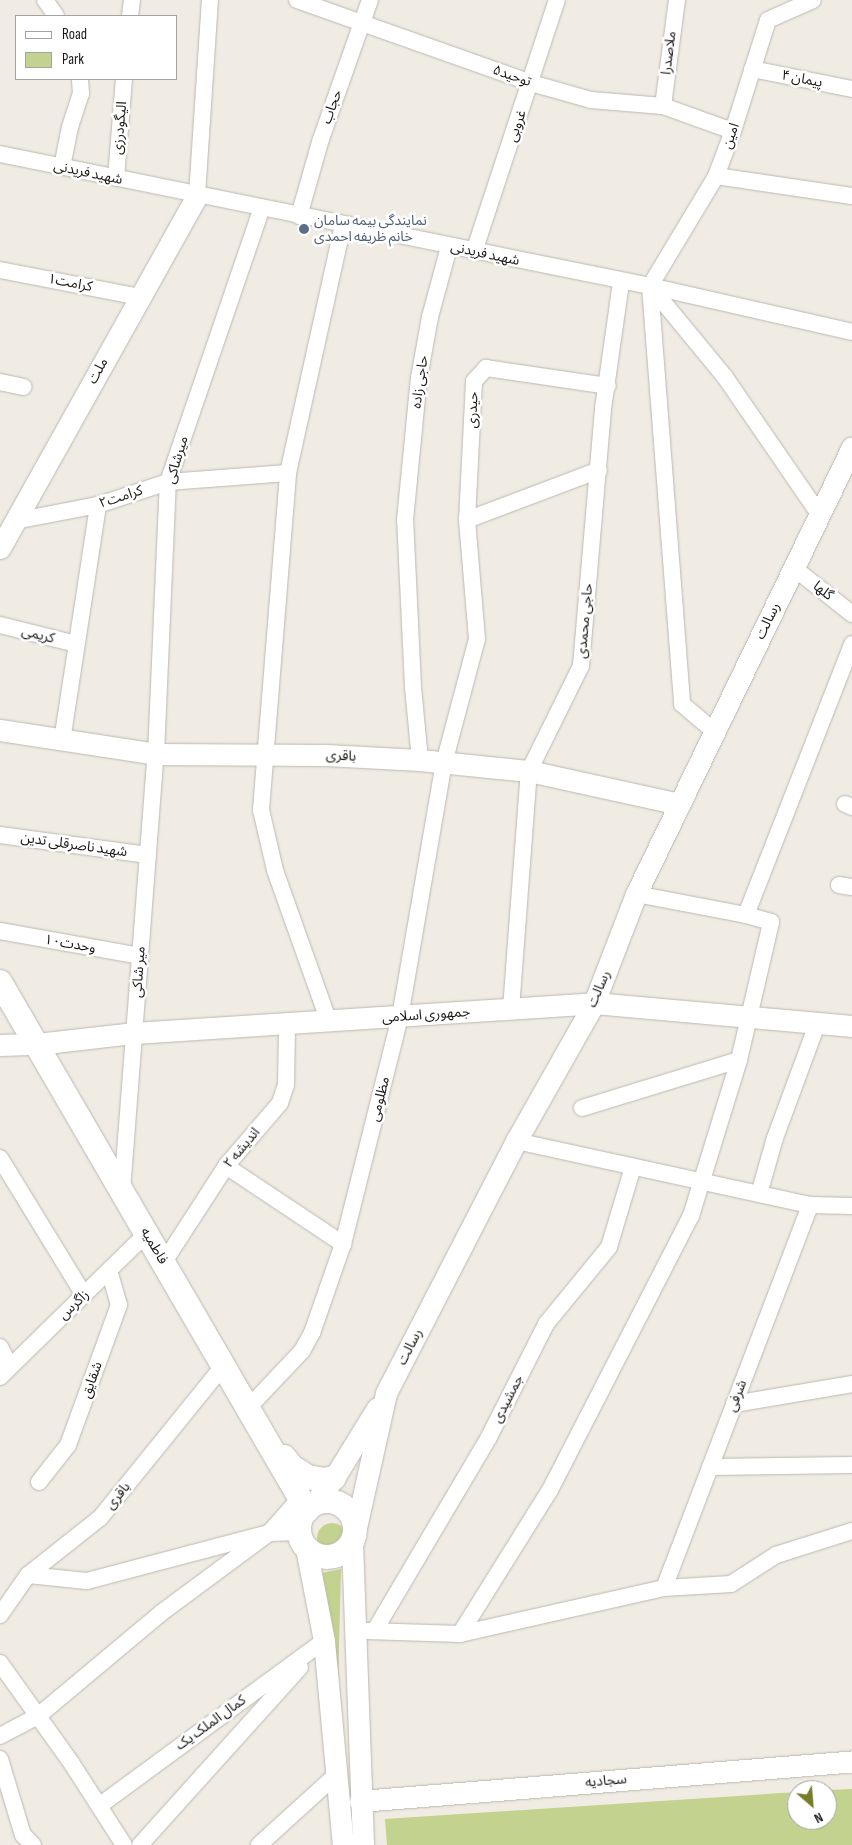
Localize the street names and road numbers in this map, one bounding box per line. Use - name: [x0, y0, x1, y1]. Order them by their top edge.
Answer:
- street label: ملاصدرا: [658, 30, 680, 76]
- street label: توحید۵: [490, 62, 534, 90]
- street label: پیمان ۴: [780, 67, 824, 91]
- street label: حجاب: [318, 88, 346, 126]
- street label: الیگودرزی: [109, 101, 131, 155]
- street label: غروبی: [504, 108, 530, 144]
- street label: امین: [719, 121, 743, 151]
- street label: شهید فریدنی: [52, 158, 124, 188]
- street label: شهید فریدنی: [449, 239, 521, 269]
- street label: کرامت۱: [46, 270, 94, 296]
- street label: حاجی زاده: [408, 354, 432, 410]
- street label: ملت: [84, 355, 112, 387]
- street label: حیدری: [464, 391, 482, 429]
- street label: میرشاکی: [162, 434, 192, 486]
- street label: کرامت۲: [97, 482, 145, 512]
- street label: گلها: [809, 578, 837, 604]
- street label: حاجی محمدی: [573, 583, 597, 659]
- street label: رسالت: [752, 600, 784, 642]
- street label: کریمی: [20, 623, 56, 647]
- street label: باقری: [325, 747, 357, 765]
- street label: شهید ناصرقلی تدین: [20, 829, 128, 861]
- street label: وحدت۱۰: [43, 931, 97, 957]
- street label: میر شاکی: [129, 946, 149, 998]
- street label: رسالت: [584, 968, 614, 1010]
- street label: جمهوری اسلامی: [381, 1004, 471, 1026]
- street label: مظلومی: [366, 1075, 394, 1123]
- street label: اندیشه ۲: [220, 1124, 264, 1172]
- street label: فاطمیه: [137, 1225, 171, 1267]
- street label: زاگرس: [55, 1286, 93, 1324]
- street label: رسالت: [394, 1326, 426, 1368]
- street label: شقایق: [78, 1360, 106, 1400]
- street label: جمشیدی: [489, 1372, 527, 1426]
- street label: شرفی: [723, 1378, 751, 1414]
- street label: باقری: [102, 1479, 134, 1513]
- street label: کمال الملک یک: [173, 1692, 249, 1754]
- street label: سجادیه: [585, 1771, 627, 1791]

